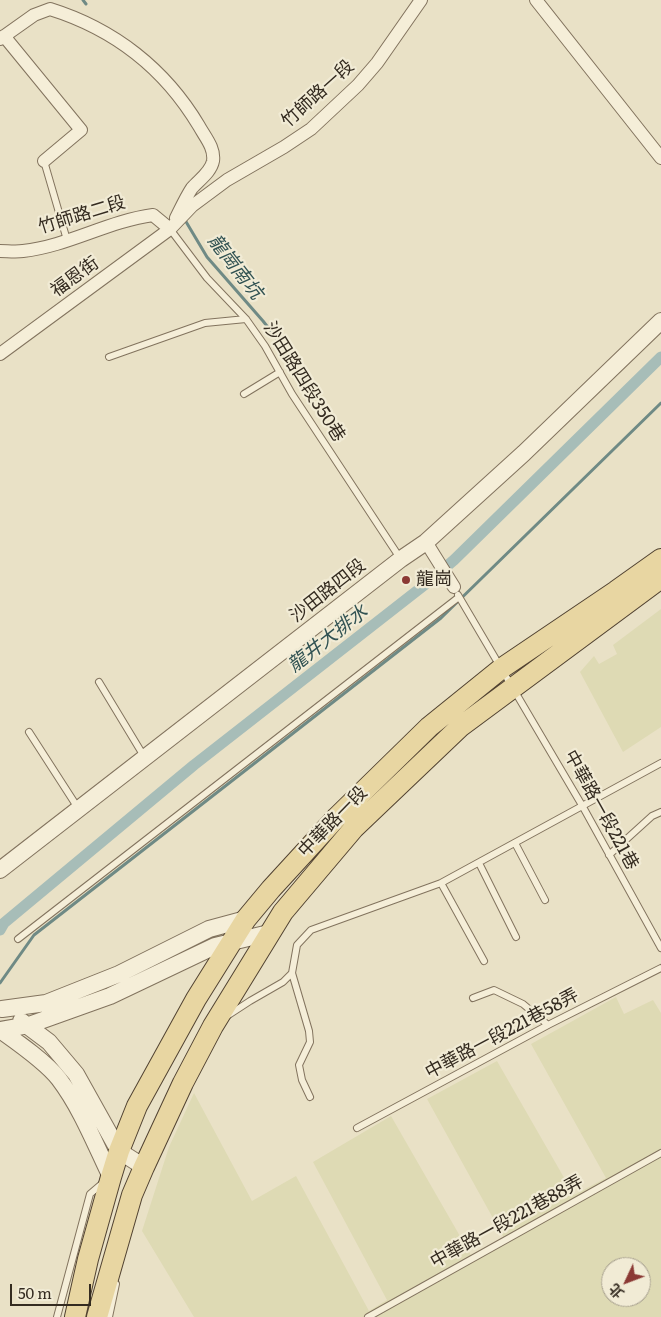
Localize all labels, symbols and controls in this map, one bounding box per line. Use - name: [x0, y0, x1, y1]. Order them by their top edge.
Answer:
- street label: 竹師路一段: [277, 56, 359, 132]
- street label: 竹師路二段: [36, 192, 128, 238]
- water label: 龍崗南坑: [203, 230, 267, 304]
- street label: 福恩街: [47, 252, 103, 302]
- street label: 沙田路四段350巷: [258, 318, 350, 446]
- street label: 沙田路四段: [286, 555, 370, 627]
- place label: 龍崗: [416, 569, 452, 591]
- marker: 龍崗: [400, 574, 412, 586]
- water label: 龍井大排水: [284, 601, 372, 677]
- street label: 中華路一段221巷: [559, 746, 643, 874]
- street label: 中華路一段: [294, 782, 372, 862]
- street label: 中華路一段221巷58弄: [422, 984, 582, 1084]
- street label: 中華路一段221巷88弄: [427, 1171, 587, 1273]
- north arrow: [601, 1257, 651, 1307]
- scale bar: [12, 1274, 94, 1306]
- text: 北: [604, 1280, 628, 1303]
- text: 50 m: [18, 1281, 52, 1304]

